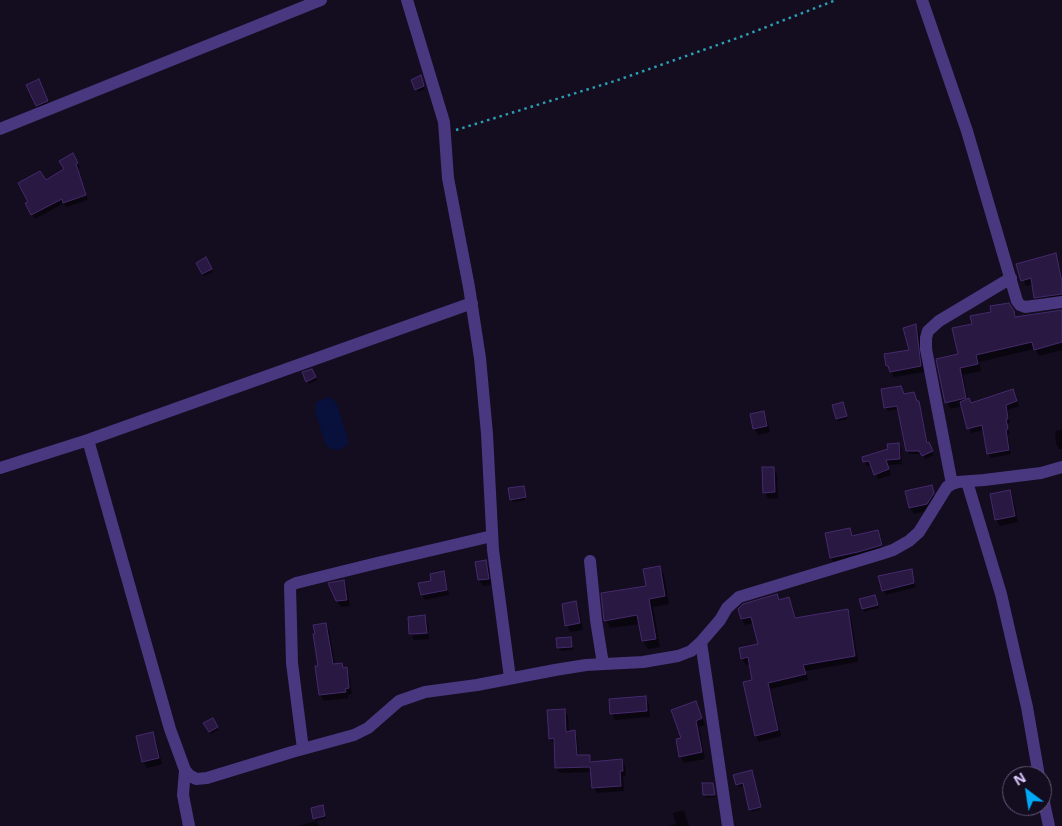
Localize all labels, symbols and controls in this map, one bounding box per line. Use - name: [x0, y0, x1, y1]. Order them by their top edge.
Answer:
- north arrow: [1002, 766, 1052, 816]
- text: N: [1010, 767, 1029, 790]

